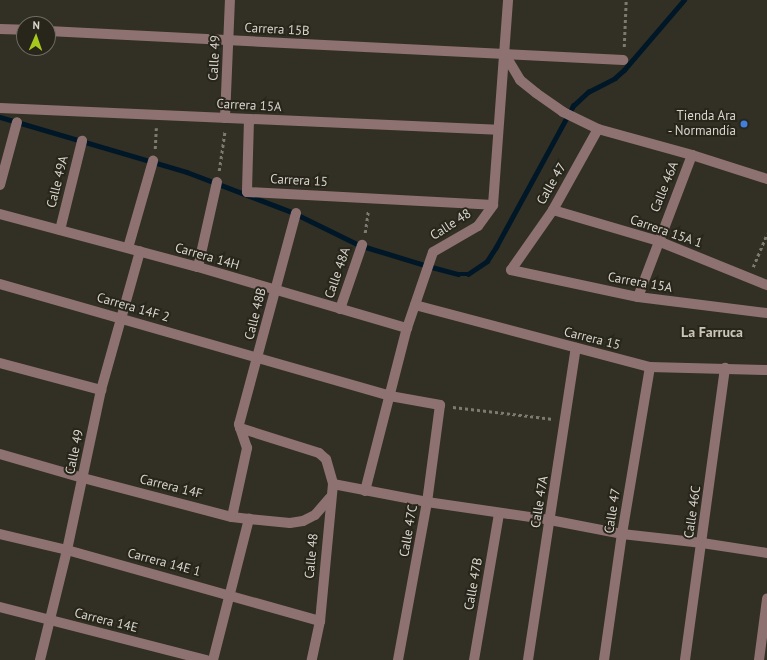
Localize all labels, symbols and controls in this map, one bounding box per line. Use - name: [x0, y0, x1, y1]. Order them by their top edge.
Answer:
- north arrow: [16, 16, 56, 56]
- text: N: [33, 18, 40, 32]
- street label: Carrera 15B: [244, 21, 310, 39]
- street label: Calle 49: [206, 35, 224, 81]
- street label: Carrera 15A: [216, 97, 282, 115]
- place label: Tienda Ara - Normandía: [667, 109, 736, 140]
- marker: Tienda Ara - Normandía: [739, 119, 749, 129]
- street label: Calle 49A: [44, 154, 72, 210]
- street label: Calle 46A: [648, 159, 682, 215]
- street label: Calle 47: [534, 160, 570, 208]
- street label: Carrera 15: [270, 172, 328, 190]
- street label: Calle 48: [428, 206, 474, 244]
- street label: Carrera 15A 1: [628, 212, 704, 252]
- street label: Carrera 14H: [173, 240, 241, 274]
- street label: Calle 48A: [322, 245, 354, 301]
- street label: Carrera 15A: [607, 270, 673, 296]
- street label: Calle 48B: [242, 286, 270, 342]
- street label: Carrera 14F 2: [95, 290, 171, 326]
- street label: Carrera 15: [562, 324, 622, 354]
- district label: La Farruca: [681, 324, 743, 340]
- street label: Calle 49: [63, 428, 87, 476]
- street label: Carrera 14F: [138, 472, 204, 502]
- street label: Calle 47A: [528, 475, 552, 529]
- street label: Calle 46C: [682, 485, 704, 539]
- street label: Calle 47: [602, 487, 624, 535]
- street label: Calle 47C: [397, 504, 421, 558]
- street label: Calle 48: [302, 533, 322, 579]
- street label: Carrera 14E 1: [126, 546, 202, 580]
- street label: Calle 47B: [462, 557, 486, 611]
- street label: Carrera 14E: [73, 606, 139, 636]

